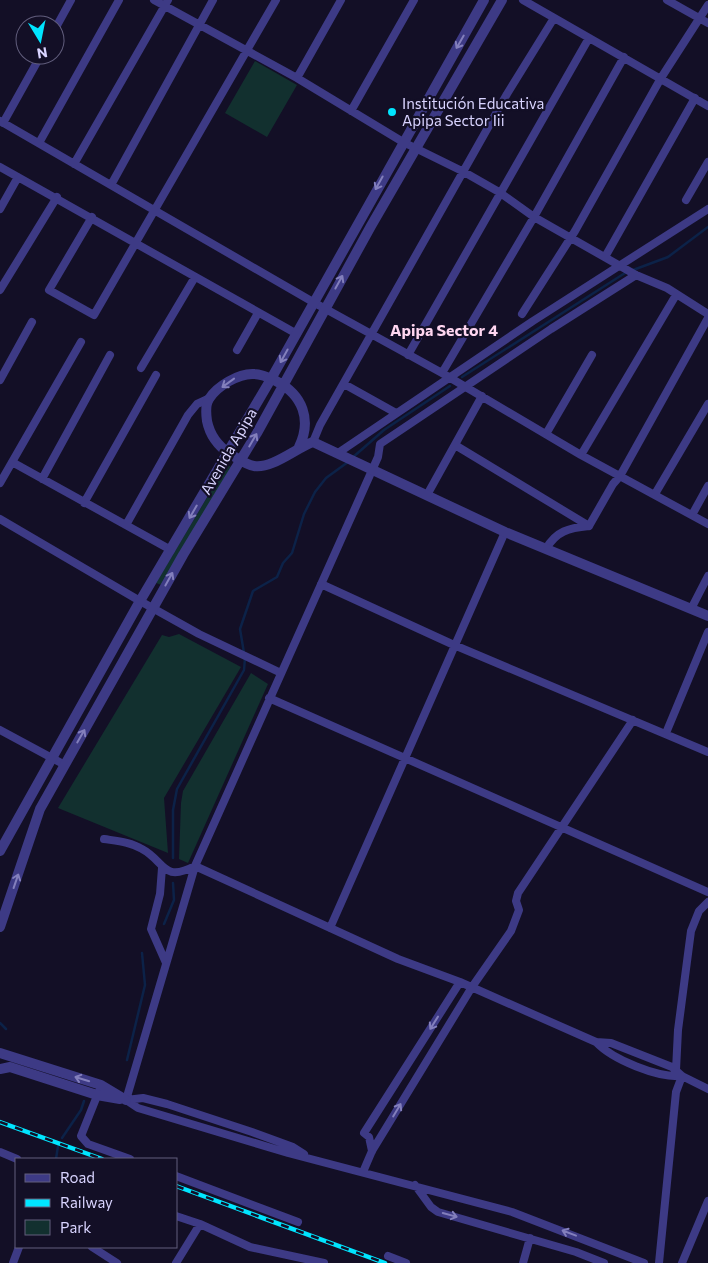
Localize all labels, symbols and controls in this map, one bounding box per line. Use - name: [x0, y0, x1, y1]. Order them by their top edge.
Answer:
- north arrow: [15, 15, 65, 65]
- one-way arrow: [455, 35, 465, 50]
- text: N: [36, 44, 49, 63]
- place label: Institución Educativa Apipa Sector Iii: [402, 94, 544, 129]
- marker: Institución Educativa Apipa Sector Iii: [386, 106, 398, 118]
- one-way arrow: [374, 176, 384, 190]
- one-way arrow: [335, 275, 345, 289]
- district label: Apipa Sector 4: [390, 320, 498, 339]
- one-way arrow: [279, 349, 289, 364]
- one-way arrow: [221, 378, 235, 388]
- street label: Avenida Apipa: [196, 405, 260, 497]
- one-way arrow: [248, 432, 258, 447]
- one-way arrow: [188, 504, 198, 518]
- one-way arrow: [165, 572, 175, 587]
- one-way arrow: [76, 728, 86, 743]
- one-way arrow: [12, 873, 21, 889]
- one-way arrow: [429, 1016, 439, 1030]
- one-way arrow: [75, 1074, 91, 1083]
- one-way arrow: [393, 1103, 403, 1117]
- legend: [15, 1158, 178, 1248]
- text: Road: [60, 1168, 95, 1186]
- text: Railway: [60, 1193, 113, 1211]
- one-way arrow: [442, 1211, 458, 1221]
- text: Park: [60, 1218, 91, 1236]
- one-way arrow: [562, 1228, 577, 1237]

